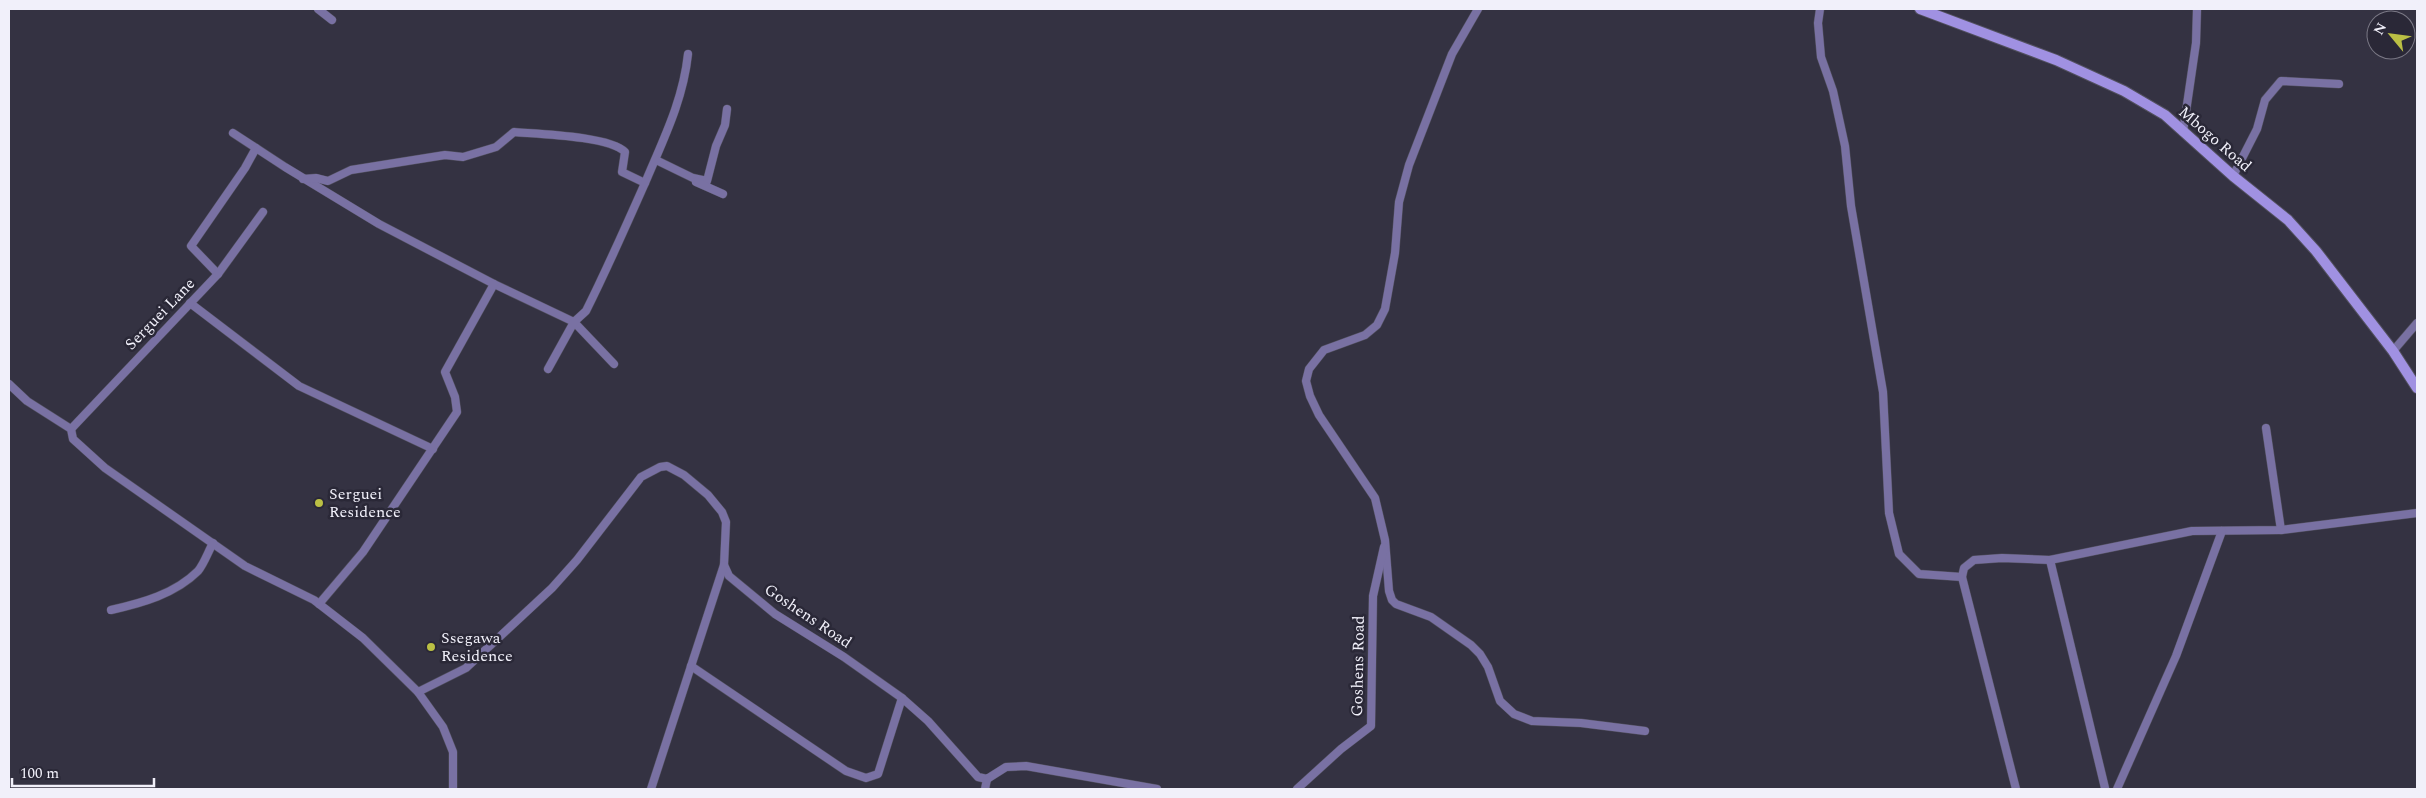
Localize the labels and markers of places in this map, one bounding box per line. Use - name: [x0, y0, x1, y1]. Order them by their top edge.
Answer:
- place label: Serguei Residence: [329, 482, 401, 524]
- marker: Serguei Residence: [313, 497, 325, 509]
- place label: Ssegawa Residence: [441, 626, 513, 668]
- marker: Ssegawa Residence: [425, 641, 437, 653]

